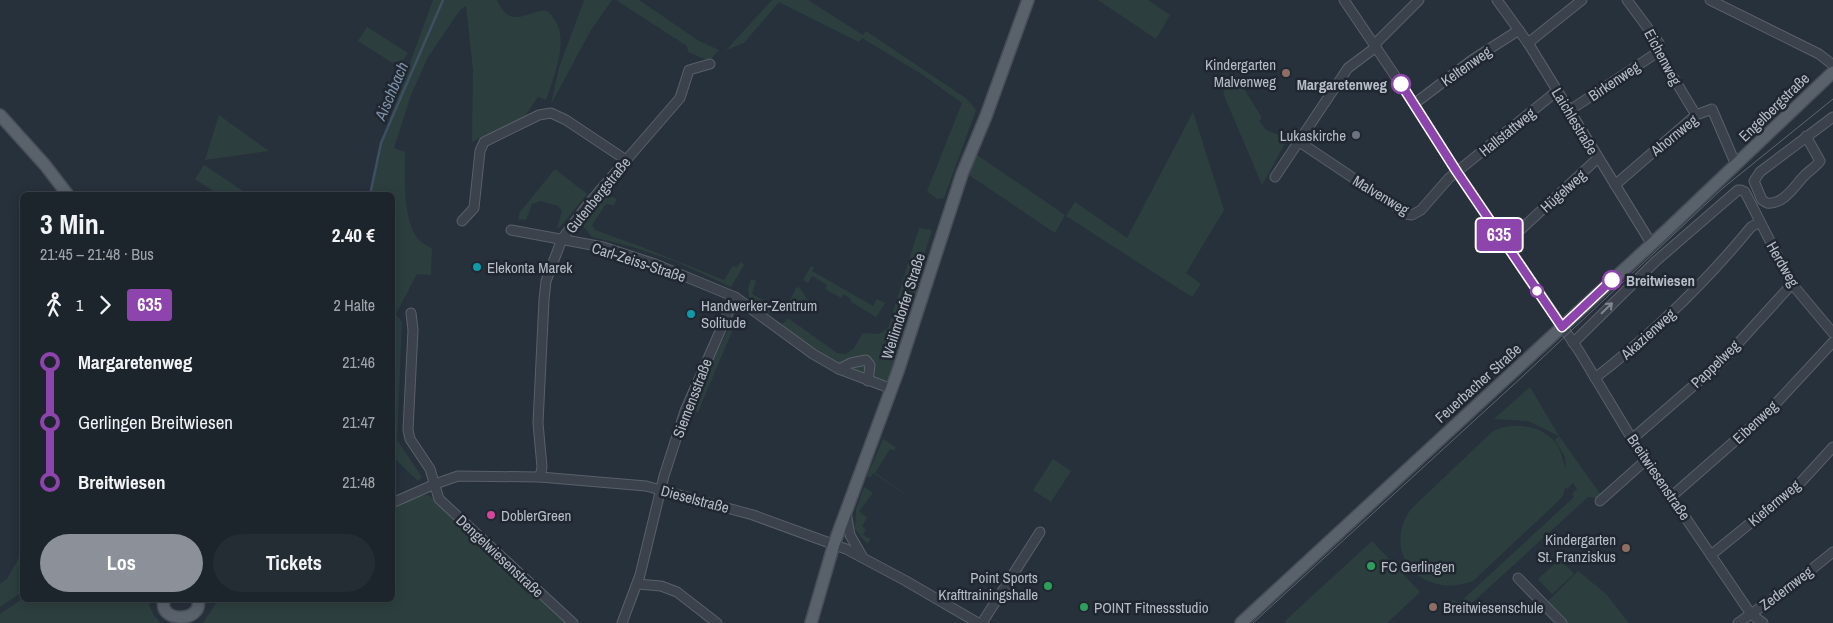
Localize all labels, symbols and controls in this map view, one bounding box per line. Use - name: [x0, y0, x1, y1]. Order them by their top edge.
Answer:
- street label: Eichenweg: [1639, 25, 1687, 89]
- street label: Keltenweg: [1436, 41, 1496, 91]
- place label: Kindergarten Malvenweg: [1205, 54, 1276, 92]
- street label: Birkenweg: [1584, 56, 1644, 106]
- water label: Aischbach: [369, 59, 413, 124]
- marker: Kindergarten Malvenweg: [1280, 67, 1292, 79]
- street label: Engelbergstraße: [1734, 68, 1814, 146]
- place label: Margaretenweg: [1297, 74, 1387, 95]
- marker: Margaretenweg: [1391, 74, 1411, 94]
- street label: Laichlestraße: [1547, 84, 1603, 158]
- street label: Hallstattweg: [1474, 103, 1540, 161]
- street label: Ahornweg: [1645, 109, 1702, 161]
- place label: Lukaskirche: [1280, 125, 1346, 146]
- marker: Lukaskirche: [1350, 129, 1362, 141]
- street label: Gutenbergstraße: [561, 152, 636, 238]
- street label: Hügelweg: [1536, 165, 1590, 217]
- street label: Malvenweg: [1349, 170, 1413, 220]
- text: 3 Min.: [40, 205, 105, 243]
- line badge: 635: [1470, 219, 1528, 251]
- text: 2.40 €: [332, 222, 375, 248]
- text: 635: [1487, 222, 1511, 247]
- street label: Carl-Zeiss-Straße: [589, 237, 689, 287]
- street label: Herdweg: [1762, 237, 1804, 291]
- text: 21:45 – 21:48 · Bus: [40, 243, 154, 265]
- street label: Weilimdorfer Straße: [876, 250, 930, 362]
- place label: Elekonta Marek: [487, 257, 573, 278]
- marker: Elekonta Marek: [471, 261, 483, 273]
- marker: Breitwiesen: [1602, 270, 1622, 290]
- place label: Breitwiesen: [1626, 270, 1695, 291]
- unlabelled marker: [1530, 284, 1544, 298]
- icon: walk: [40, 291, 68, 319]
- icon: forward: [91, 291, 119, 319]
- text: 635: [137, 292, 162, 317]
- text: 1: [76, 294, 83, 316]
- text: 2 Halte: [333, 294, 375, 316]
- place label: Handwerker-Zentrum Solitude: [701, 295, 817, 333]
- one-way arrow: [1601, 302, 1614, 314]
- street label: Akazienweg: [1615, 304, 1680, 365]
- marker: Handwerker-Zentrum Solitude: [685, 308, 697, 320]
- street label: Pappelweg: [1686, 335, 1744, 393]
- street label: Feuerbacher Straße: [1430, 338, 1526, 427]
- text: Margaretenweg: [78, 349, 192, 375]
- text: 21:46: [342, 351, 375, 373]
- street label: Siemensstraße: [667, 355, 717, 441]
- street label: Eibenweg: [1728, 396, 1782, 448]
- text: Gerlingen Breitwiesen: [78, 409, 233, 435]
- text: 21:47: [342, 411, 375, 433]
- street label: Breitwiesenstraße: [1622, 430, 1696, 524]
- text: Breitwiesen: [78, 469, 165, 495]
- text: 21:48: [342, 471, 375, 493]
- street label: Kiefernweg: [1743, 475, 1805, 531]
- street label: Dieselstraße: [659, 480, 732, 518]
- place label: DoblerGreen: [501, 505, 571, 526]
- marker: DoblerGreen: [485, 509, 497, 521]
- street label: Dengelwiesenstraße: [452, 510, 549, 602]
- place label: Kindergarten St. Franziskus: [1537, 529, 1616, 567]
- button: Los: [40, 534, 203, 592]
- button: Tickets: [213, 534, 375, 592]
- marker: Kindergarten St. Franziskus: [1620, 542, 1632, 554]
- place label: FC Gerlingen: [1381, 556, 1455, 577]
- marker: FC Gerlingen: [1365, 560, 1377, 572]
- street label: Zedernweg: [1755, 561, 1817, 615]
- place label: Point Sports Krafttrainingshalle: [938, 567, 1038, 605]
- marker: Point Sports Krafttrainingshalle: [1042, 580, 1054, 592]
- place label: POINT Fitnessstudio: [1094, 597, 1209, 618]
- place label: Breitwiesenschule: [1443, 597, 1544, 618]
- marker: POINT Fitnessstudio: [1078, 601, 1090, 613]
- marker: Breitwiesenschule: [1427, 601, 1439, 613]

